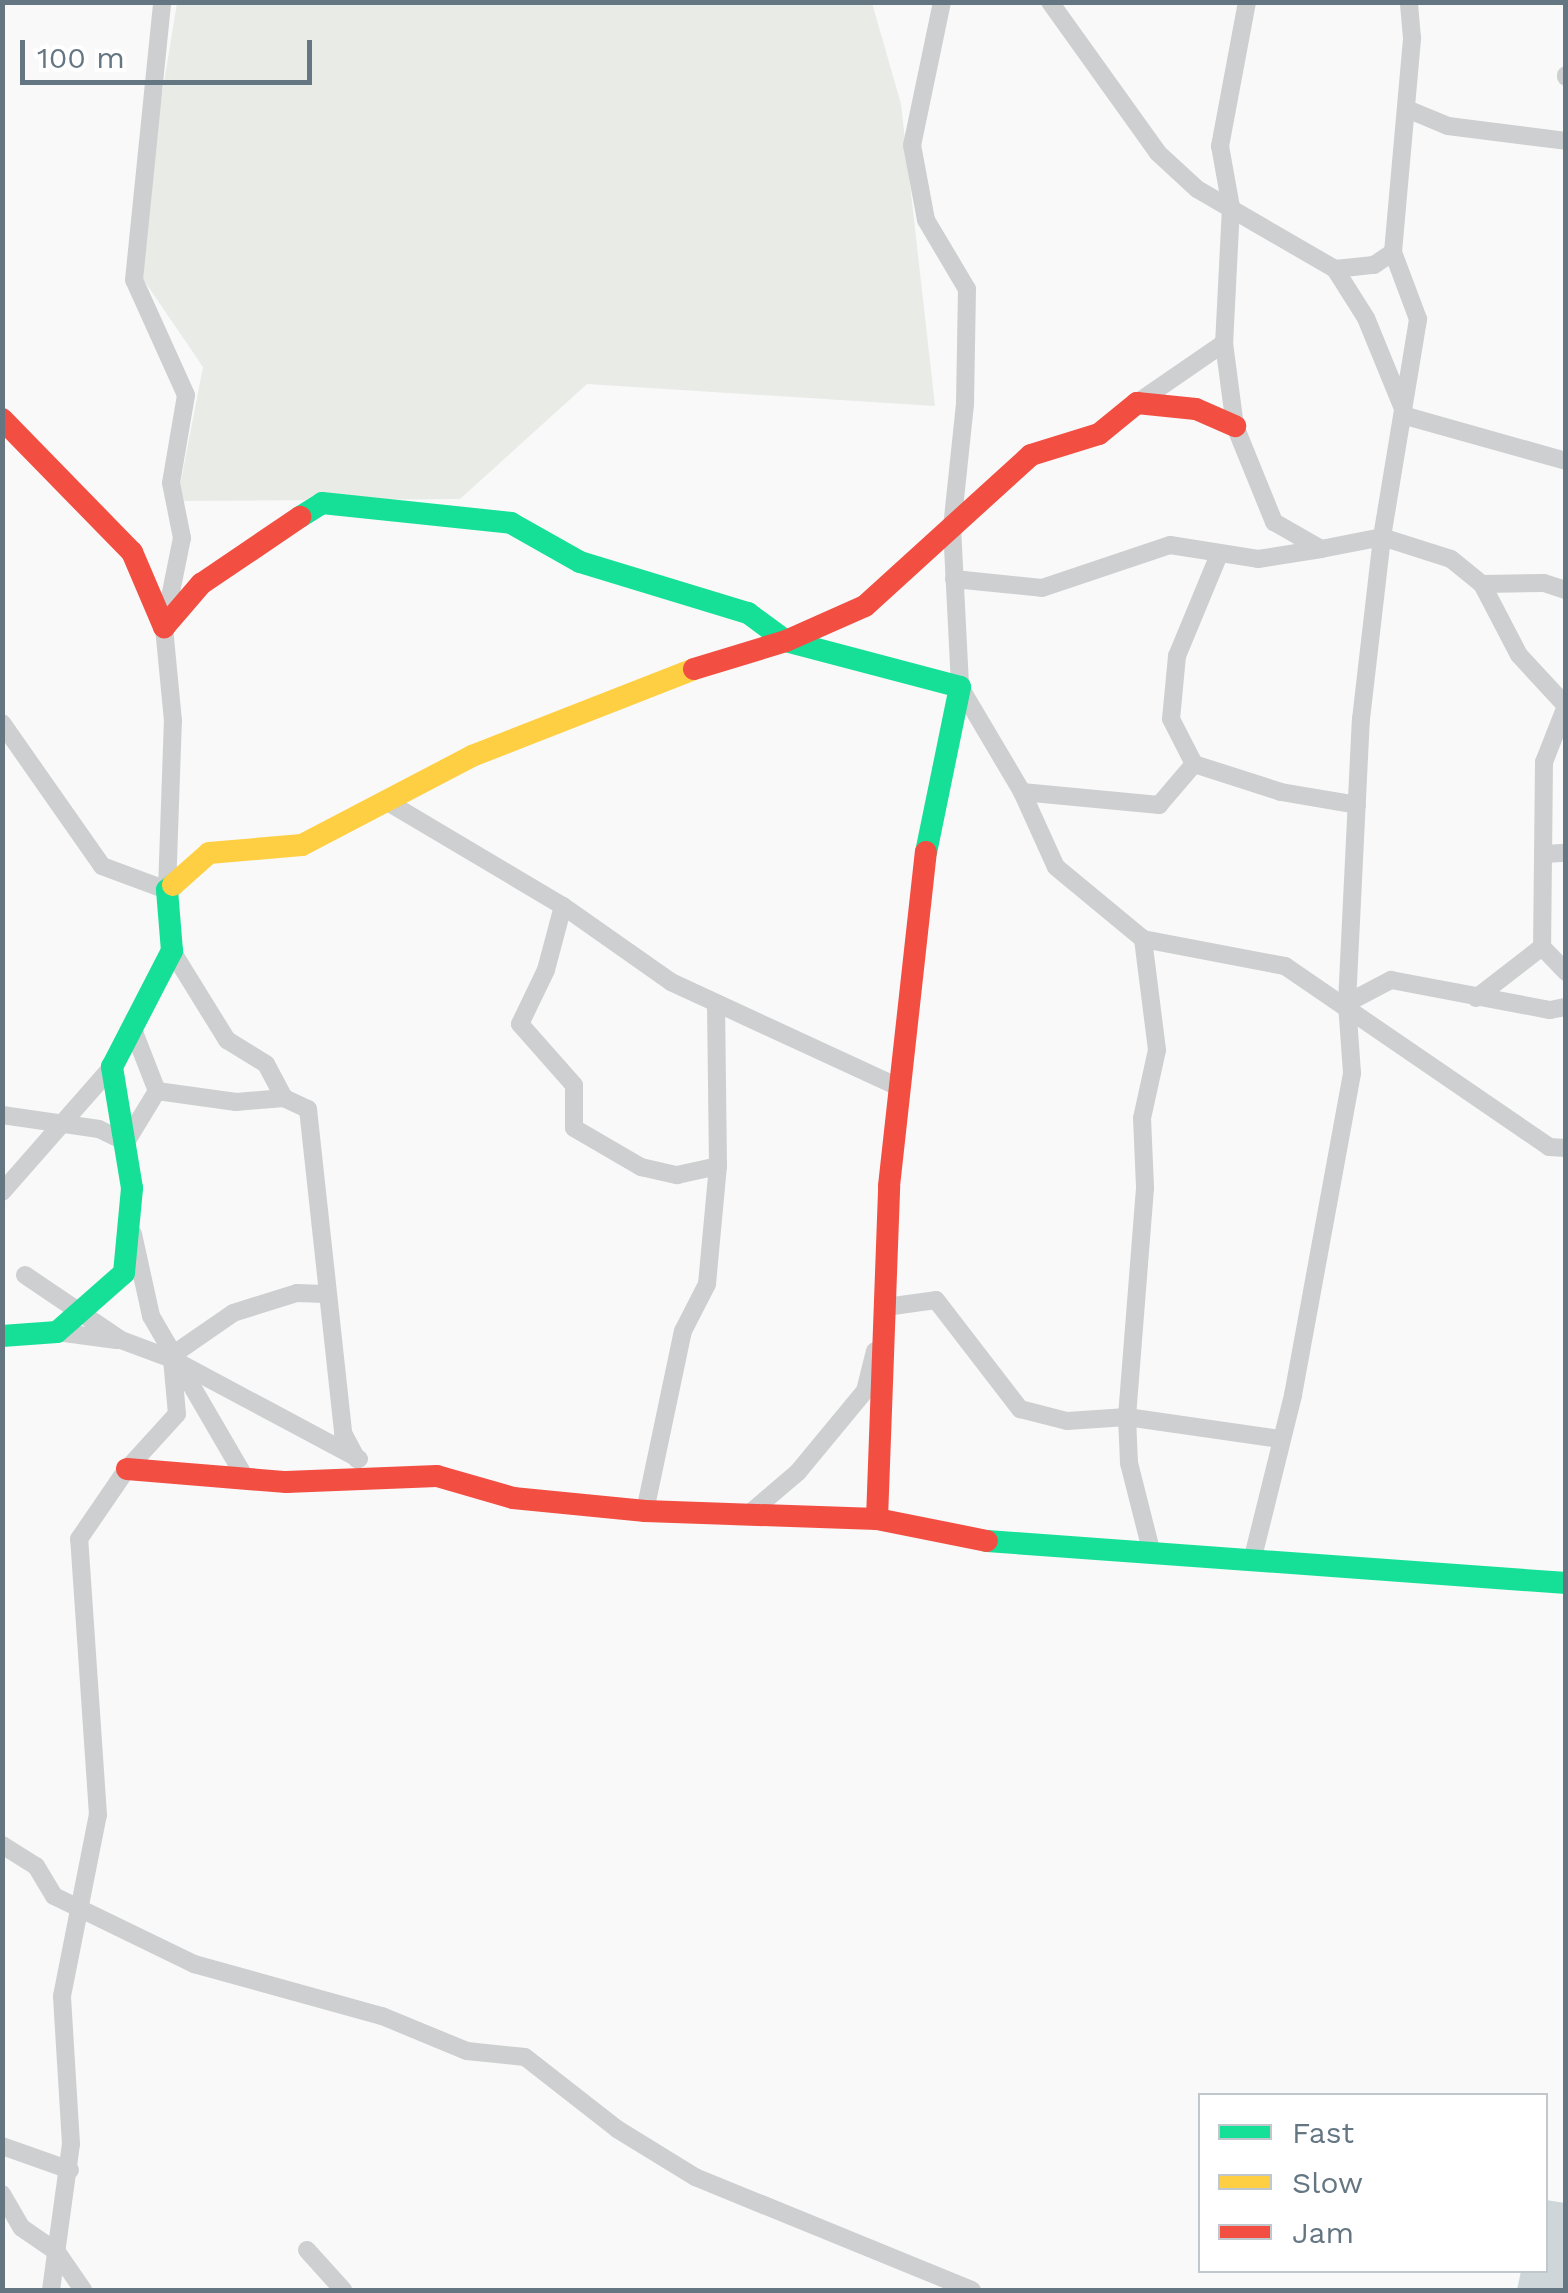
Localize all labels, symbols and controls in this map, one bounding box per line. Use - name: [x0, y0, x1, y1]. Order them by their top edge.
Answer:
- scale bar: [25, 20, 318, 82]
- text: 100 m: [37, 40, 125, 75]
- legend: [1198, 2093, 1548, 2273]
- text: Fast: [1292, 2115, 1354, 2150]
- text: Slow: [1292, 2165, 1363, 2200]
- text: Jam: [1292, 2215, 1354, 2250]

